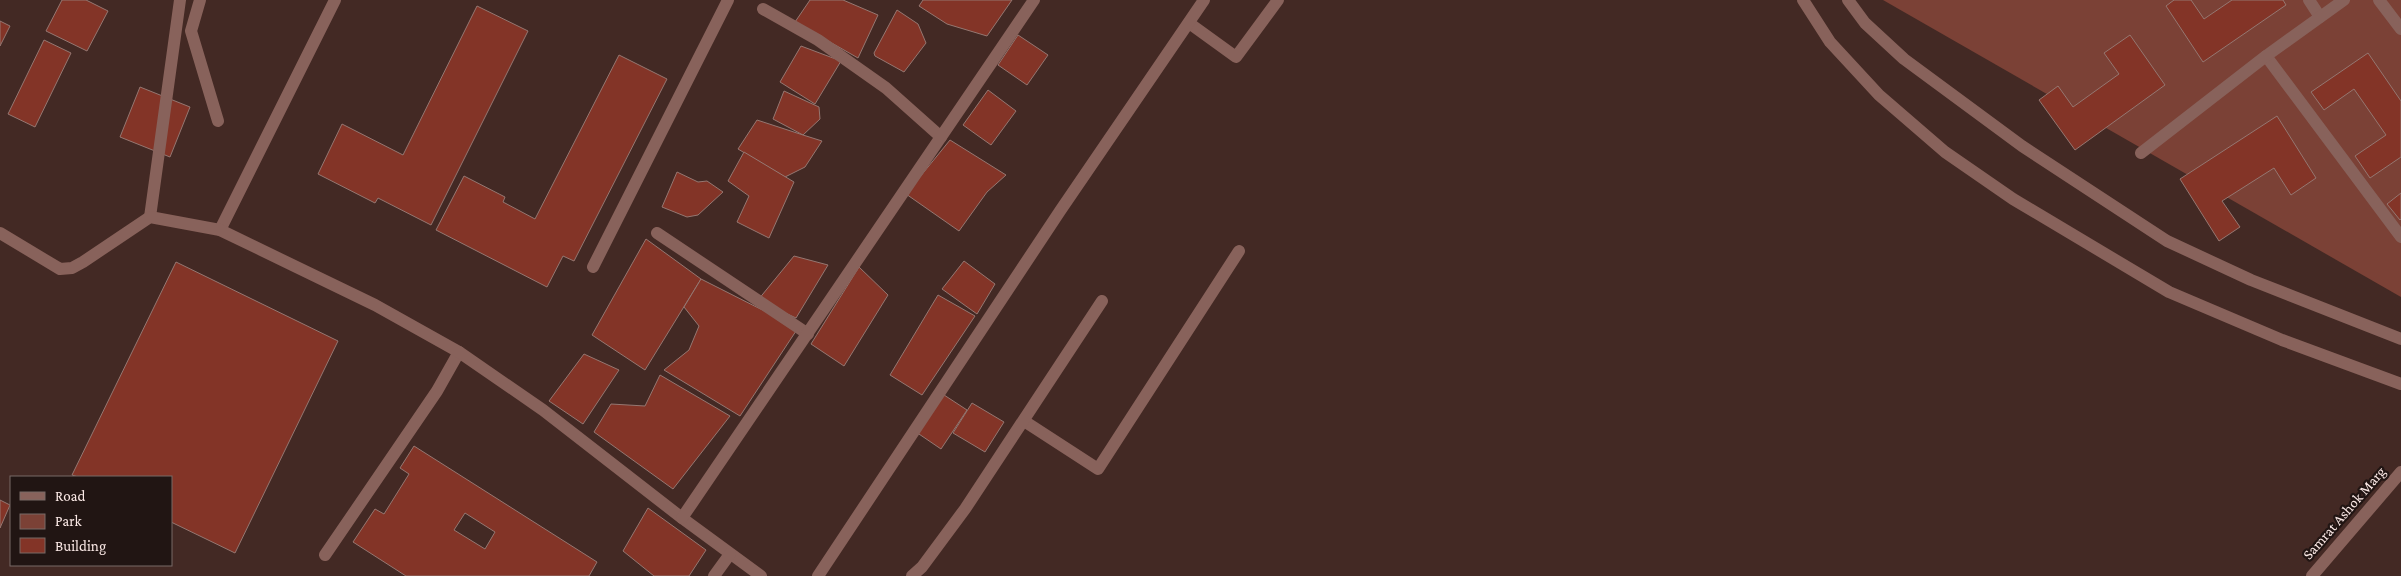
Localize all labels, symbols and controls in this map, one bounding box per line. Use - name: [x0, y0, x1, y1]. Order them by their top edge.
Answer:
- street label: Samrat Ashok Marg: [2299, 463, 2389, 563]
- legend: [10, 476, 172, 566]
- text: Road: [55, 488, 86, 504]
- text: Park: [55, 513, 82, 529]
- text: Building: [55, 538, 106, 555]

